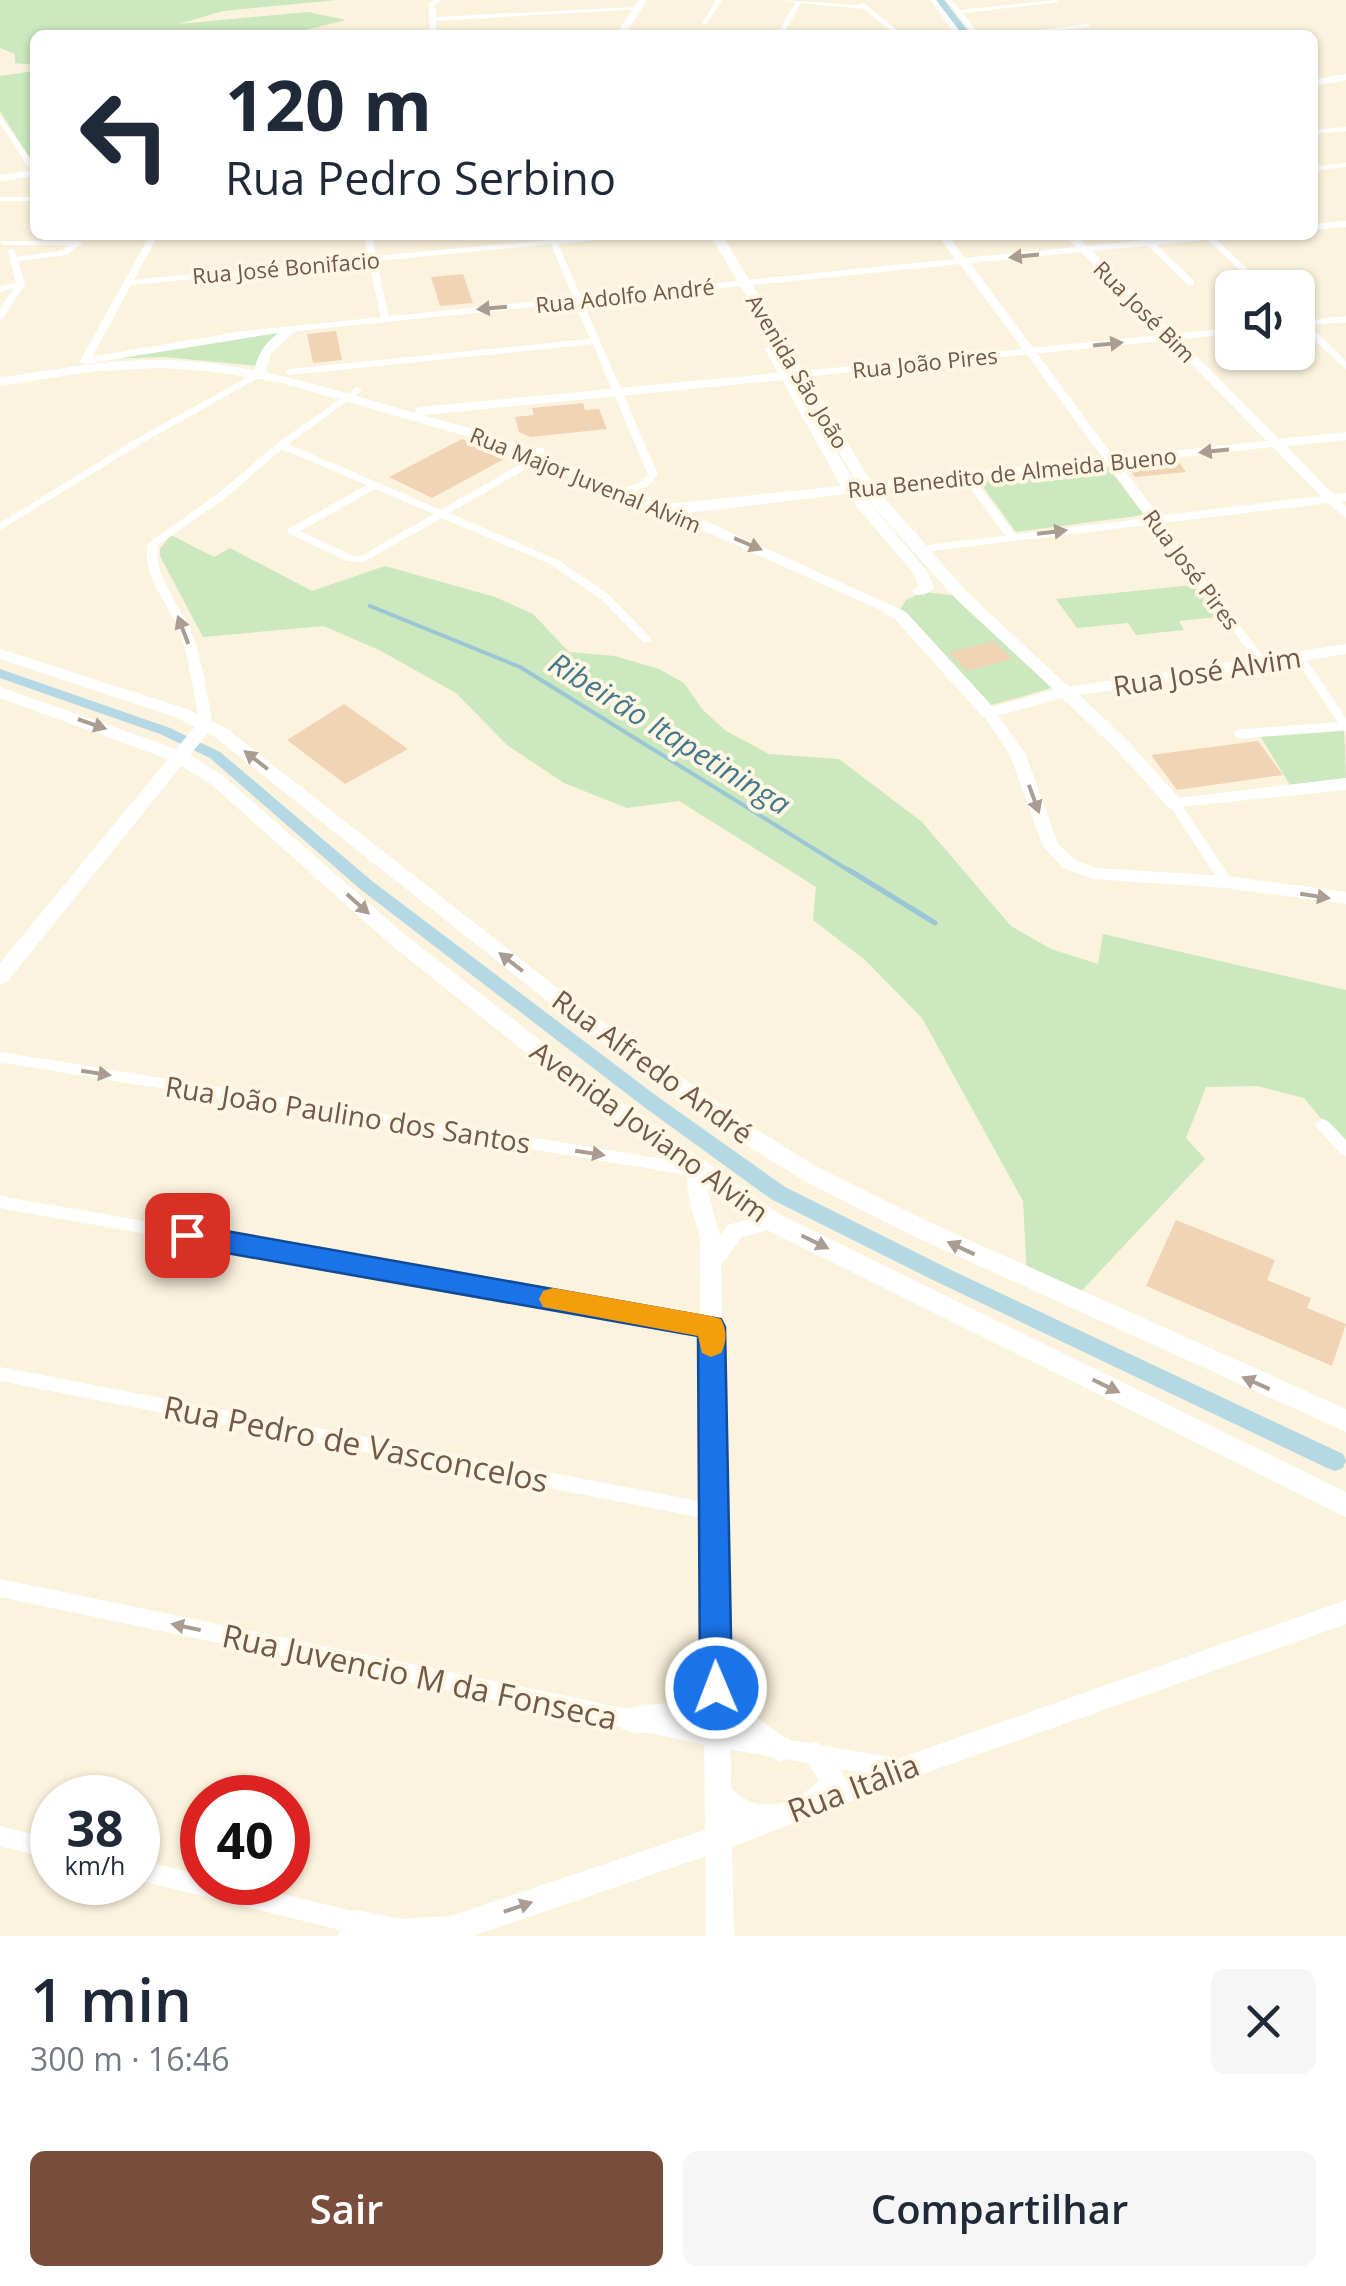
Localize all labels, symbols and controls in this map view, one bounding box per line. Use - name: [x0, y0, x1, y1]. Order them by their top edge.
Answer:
- text: 120 m: [225, 56, 432, 152]
- icon: left: [60, 70, 190, 200]
- text: Rua Pedro Serbino: [225, 147, 616, 208]
- street label: Rua José Bonifacio: [191, 244, 381, 290]
- one-way arrow: [1008, 248, 1040, 264]
- street label: Rua José Bim: [1087, 253, 1203, 369]
- map controls: [1215, 270, 1315, 370]
- button: sound: [1215, 270, 1315, 370]
- street label: Rua Adolfo André: [534, 271, 716, 319]
- street label: Avenida São João: [740, 288, 856, 454]
- one-way arrow: [475, 300, 507, 316]
- one-way arrow: [1093, 335, 1125, 351]
- street label: Rua João Pires: [851, 339, 999, 385]
- street label: Rua Major Juvenal Alvim: [466, 419, 706, 539]
- street label: Rua Benedito de Almeida Bueno: [846, 440, 1178, 504]
- one-way arrow: [1198, 443, 1230, 459]
- street label: Rua José Pires: [1137, 503, 1247, 635]
- one-way arrow: [1036, 524, 1068, 540]
- one-way arrow: [733, 536, 763, 552]
- one-way arrow: [175, 615, 191, 645]
- street label: Rua José Alvim: [1110, 637, 1304, 705]
- water label: Ribeirão Itapetininga: [541, 642, 799, 824]
- one-way arrow: [78, 717, 108, 732]
- one-way arrow: [243, 750, 269, 771]
- one-way arrow: [1027, 784, 1042, 814]
- one-way arrow: [1300, 888, 1331, 904]
- one-way arrow: [346, 892, 370, 915]
- one-way arrow: [498, 952, 524, 972]
- street label: Rua Alfredo André: [545, 980, 761, 1152]
- street label: Avenida Joviano Alvim: [523, 1032, 777, 1230]
- one-way arrow: [81, 1066, 113, 1081]
- street label: Rua João Paulino dos Santos: [163, 1066, 533, 1162]
- one-way arrow: [574, 1146, 606, 1161]
- pin: [145, 1193, 230, 1278]
- icon: arrive: [160, 1208, 215, 1263]
- one-way arrow: [801, 1234, 830, 1251]
- one-way arrow: [946, 1240, 976, 1256]
- one-way arrow: [1241, 1375, 1271, 1391]
- one-way arrow: [1092, 1377, 1121, 1394]
- street label: Rua Pedro de Vasconcelos: [160, 1385, 552, 1501]
- street label: Rua Juvencio M da Fonseca: [219, 1613, 621, 1739]
- one-way arrow: [170, 1618, 201, 1634]
- position arrow: [664, 1636, 768, 1740]
- street label: Rua Itália: [781, 1742, 925, 1832]
- speed limit sign: 40: [180, 1775, 310, 1905]
- text: 38: [66, 1794, 124, 1862]
- text: km/h: [65, 1848, 125, 1882]
- one-way arrow: [504, 1898, 534, 1913]
- text: 1 min: [30, 1958, 192, 2040]
- button: close: [1211, 1969, 1316, 2074]
- text: 300 m · 16:46: [30, 2037, 229, 2080]
- button: Sair: [30, 2151, 663, 2266]
- button: Compartilhar: [683, 2151, 1316, 2266]

